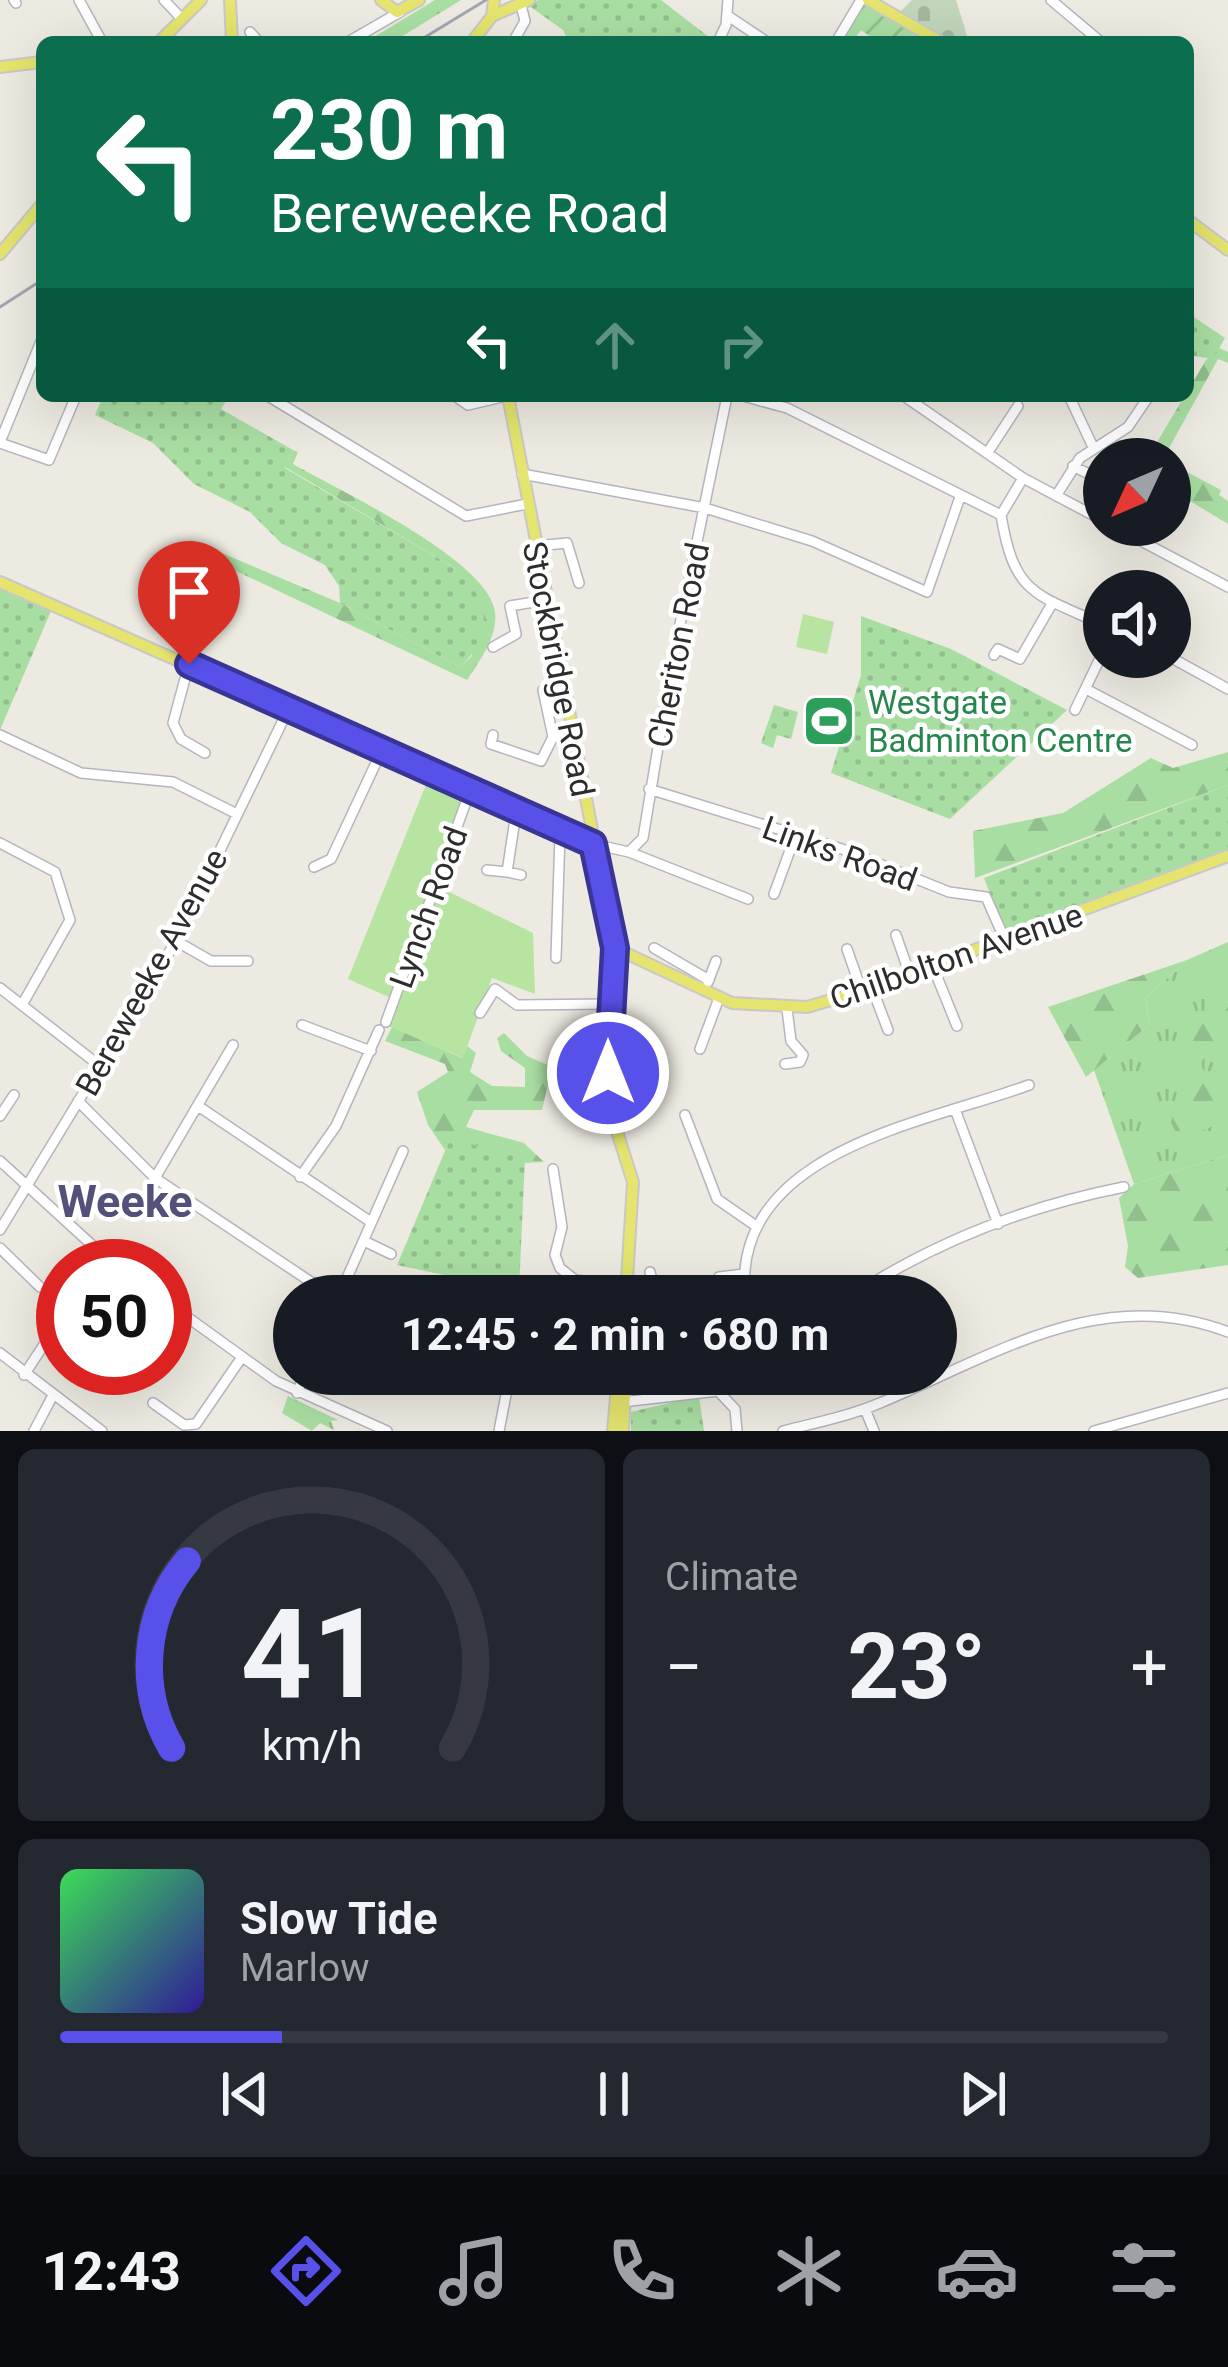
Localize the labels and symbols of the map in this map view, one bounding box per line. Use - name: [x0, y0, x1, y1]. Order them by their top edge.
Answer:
- north arrow: [1083, 438, 1191, 546]
- street label: Stockbridge Road: [515, 538, 602, 800]
- street label: Cheriton Road: [640, 539, 717, 751]
- pin: [138, 541, 240, 664]
- place label: Westgate Badminton Centre: [868, 683, 1132, 760]
- sports icon: Westgate Badminton Centre: [801, 693, 857, 749]
- street label: Links Road: [757, 807, 922, 899]
- street label: Lynch Road: [381, 821, 476, 993]
- street label: Bereweeke Avenue: [67, 842, 235, 1102]
- street label: Chilbolton Avenue: [825, 895, 1088, 1018]
- position arrow: [545, 1010, 671, 1136]
- district label: Weeke: [57, 1175, 193, 1228]
- speed limit sign: 50: [36, 1239, 192, 1395]

